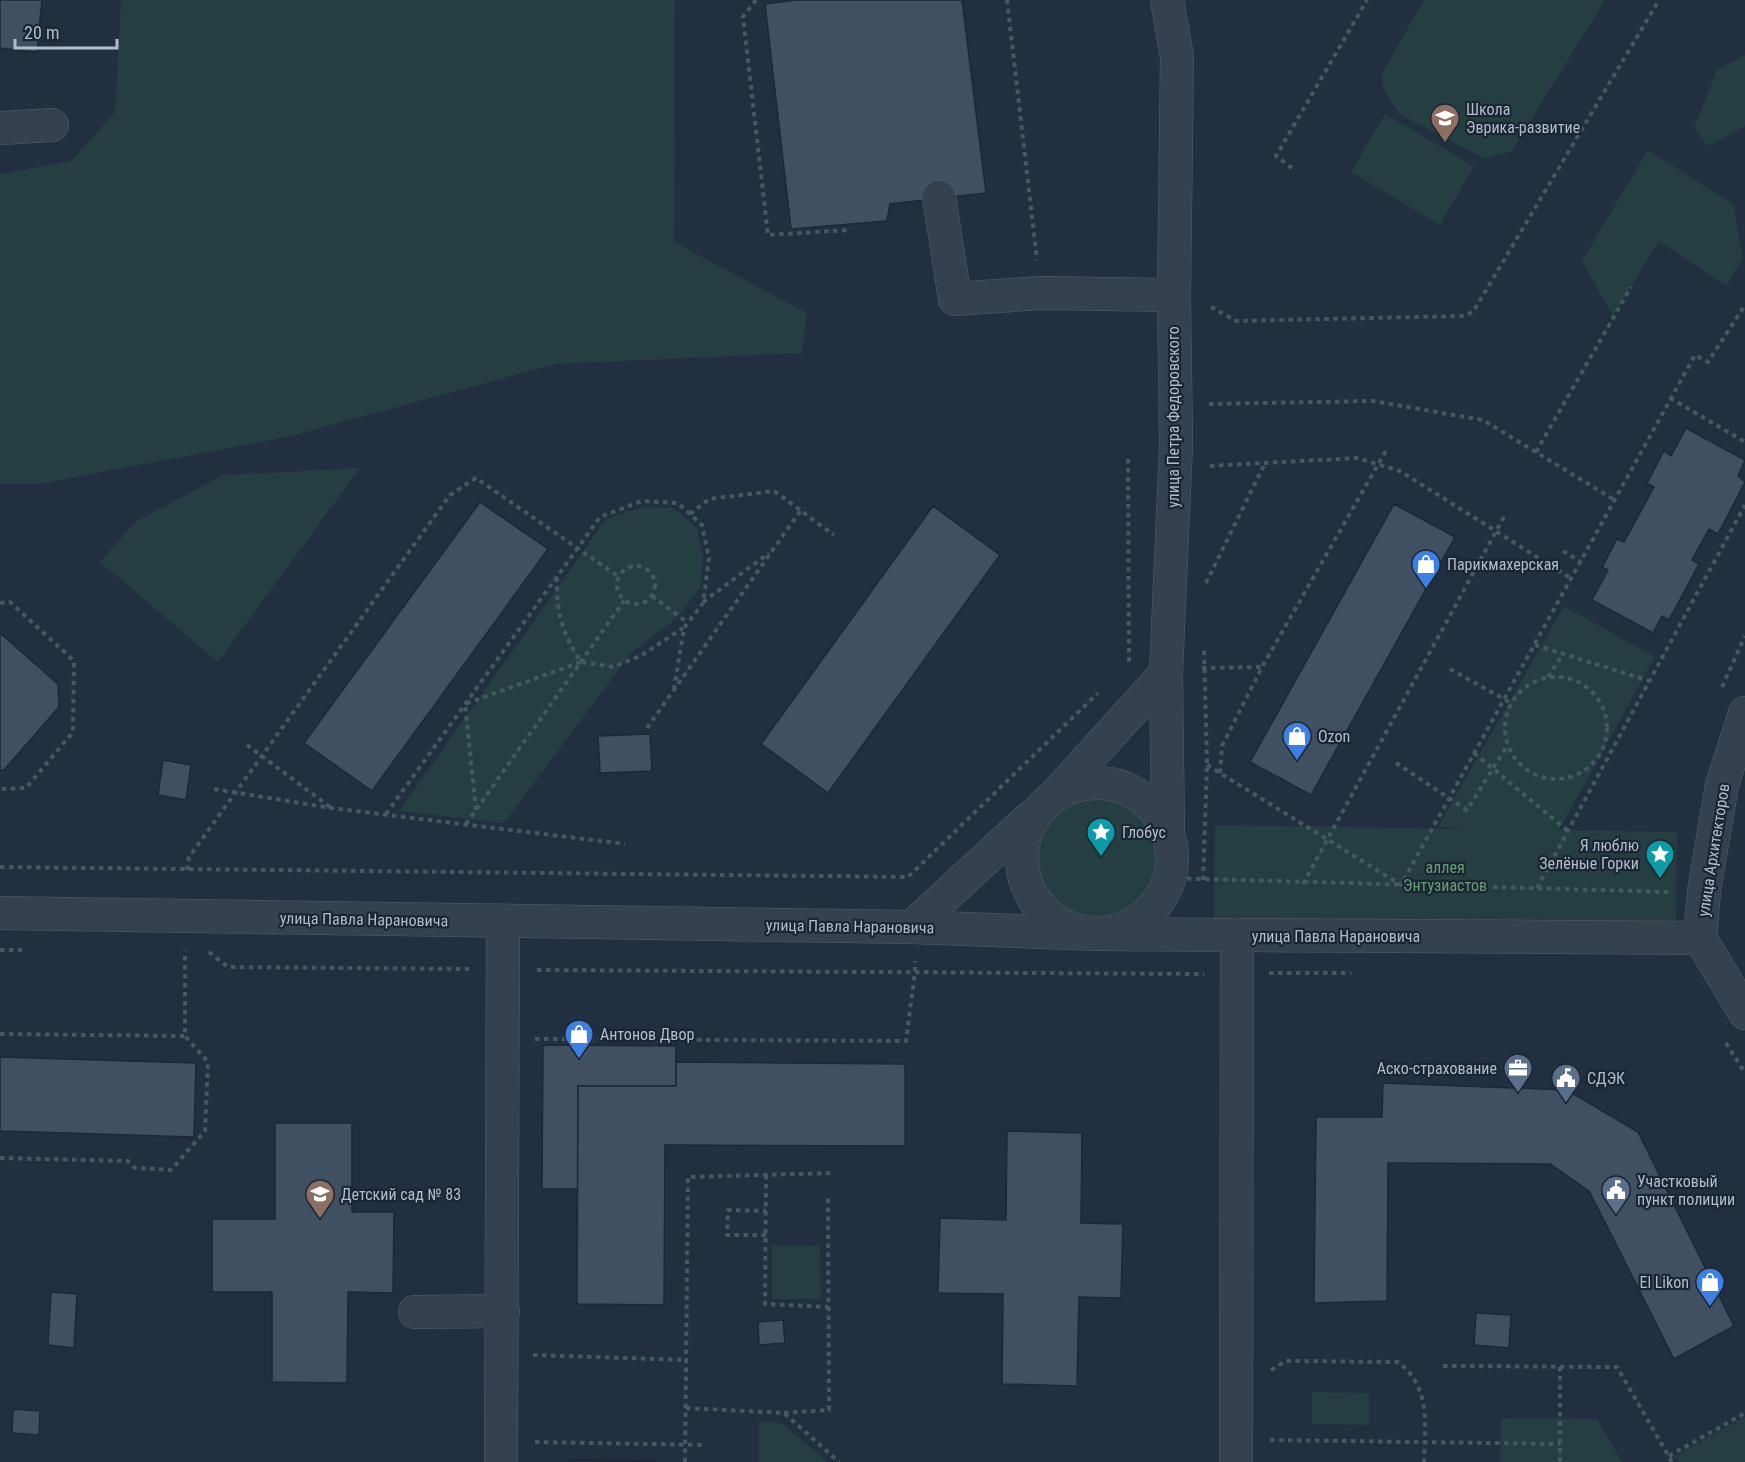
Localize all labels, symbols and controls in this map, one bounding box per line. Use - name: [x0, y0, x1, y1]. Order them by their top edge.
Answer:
- scale bar: [15, 12, 117, 50]
- text: 20 m: [24, 22, 59, 43]
- place label: Школа Эврика-развитие: [1466, 100, 1580, 137]
- school or university icon: Школа Эврика-развитие: [1429, 102, 1461, 144]
- street label: улица Петра Федоровского: [1164, 326, 1183, 508]
- shop icon: Парикмахерская: [1410, 548, 1442, 590]
- place label: Парикмахерская: [1447, 555, 1559, 574]
- shop icon: Ozon: [1281, 720, 1313, 762]
- place label: Ozon: [1318, 727, 1350, 746]
- street label: улица Архитекторов: [1694, 782, 1733, 918]
- place icon: Глобус: [1085, 816, 1117, 858]
- place label: Глобус: [1122, 823, 1166, 842]
- place label: Я люблю Зелёные Горки: [1539, 836, 1639, 873]
- place icon: Я люблю Зелёные Горки: [1644, 838, 1676, 880]
- park label: аллея Энтузиастов: [1403, 858, 1487, 895]
- street label: улица Павла Нарановича: [280, 909, 448, 930]
- street label: улица Павла Нарановича: [766, 916, 934, 937]
- street label: улица Павла Нарановича: [1252, 927, 1420, 946]
- shop icon: Антонов Двор: [563, 1018, 595, 1060]
- place label: Антонов Двор: [600, 1025, 694, 1044]
- office icon: Аско-страхование: [1502, 1052, 1534, 1094]
- place label: Аско-страхование: [1377, 1059, 1497, 1078]
- public building icon: СДЭК: [1550, 1062, 1582, 1104]
- place label: СДЭК: [1587, 1069, 1625, 1088]
- place label: Участковый пункт полиции: [1637, 1172, 1735, 1209]
- public building icon: Участковый пункт полиции: [1600, 1174, 1632, 1216]
- school or university icon: Детский сад № 83: [304, 1178, 336, 1220]
- place label: Детский сад № 83: [341, 1185, 461, 1204]
- shop icon: El Likon: [1694, 1266, 1726, 1308]
- place label: El Likon: [1639, 1273, 1689, 1292]

